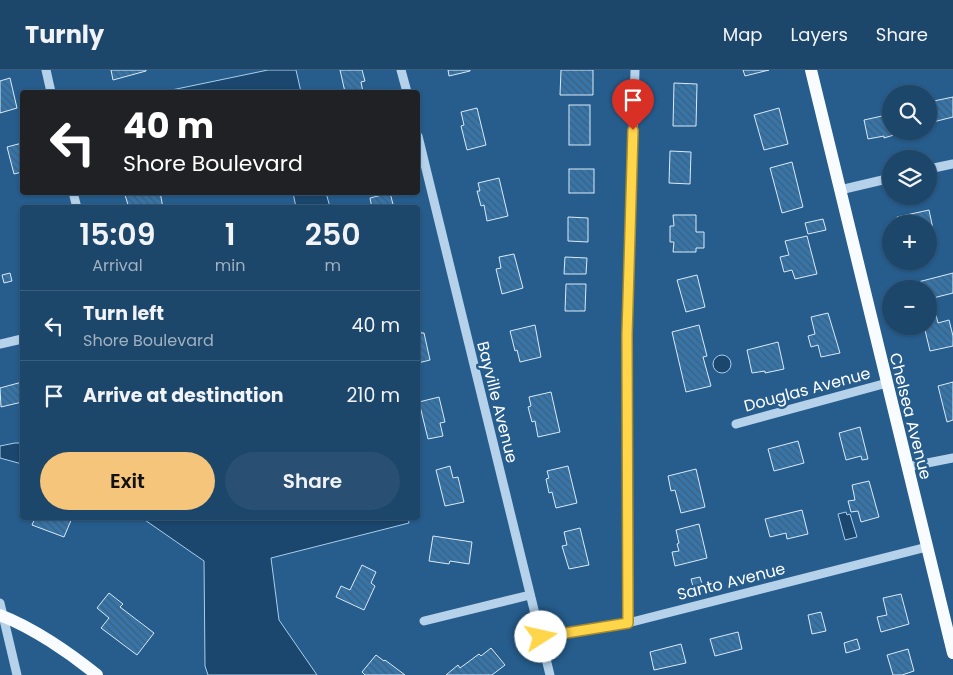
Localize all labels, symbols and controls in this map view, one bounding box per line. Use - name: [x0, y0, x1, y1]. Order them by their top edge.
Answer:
- text: Turnly: [25, 18, 104, 51]
- text: Map: [723, 22, 763, 47]
- text: Layers: [791, 22, 848, 47]
- text: Share: [876, 22, 928, 47]
- pin: [612, 79, 654, 130]
- map controls: [882, 85, 937, 335]
- button: search: [882, 85, 937, 140]
- icon: arrive: [619, 86, 647, 114]
- text: 40 m: [123, 101, 214, 150]
- icon: left: [40, 110, 105, 175]
- text: Shore Boulevard: [123, 148, 303, 179]
- button: layers: [882, 150, 937, 205]
- text: 15:09: [79, 213, 156, 256]
- text: 1: [225, 213, 236, 256]
- text: 250: [305, 213, 361, 256]
- button: +: [882, 215, 937, 270]
- text: Arrival: [92, 254, 143, 277]
- text: min: [215, 254, 245, 277]
- text: m: [325, 254, 341, 277]
- button: −: [882, 280, 937, 335]
- text: Turn left: [83, 300, 164, 327]
- icon: left: [40, 312, 68, 340]
- text: 40 m: [351, 312, 400, 339]
- text: Shore Boulevard: [83, 329, 214, 352]
- street label: Bayville Avenue: [471, 339, 524, 465]
- street label: Chelsea Avenue: [884, 350, 937, 482]
- street label: Douglas Avenue: [741, 362, 873, 417]
- icon: arrive: [40, 382, 68, 410]
- text: Arrive at destination: [83, 382, 284, 409]
- text: 210 m: [346, 382, 400, 409]
- button: Exit: [40, 452, 215, 510]
- button: Share: [225, 452, 400, 510]
- street label: Santo Avenue: [675, 557, 788, 606]
- position arrow: [514, 610, 566, 662]

